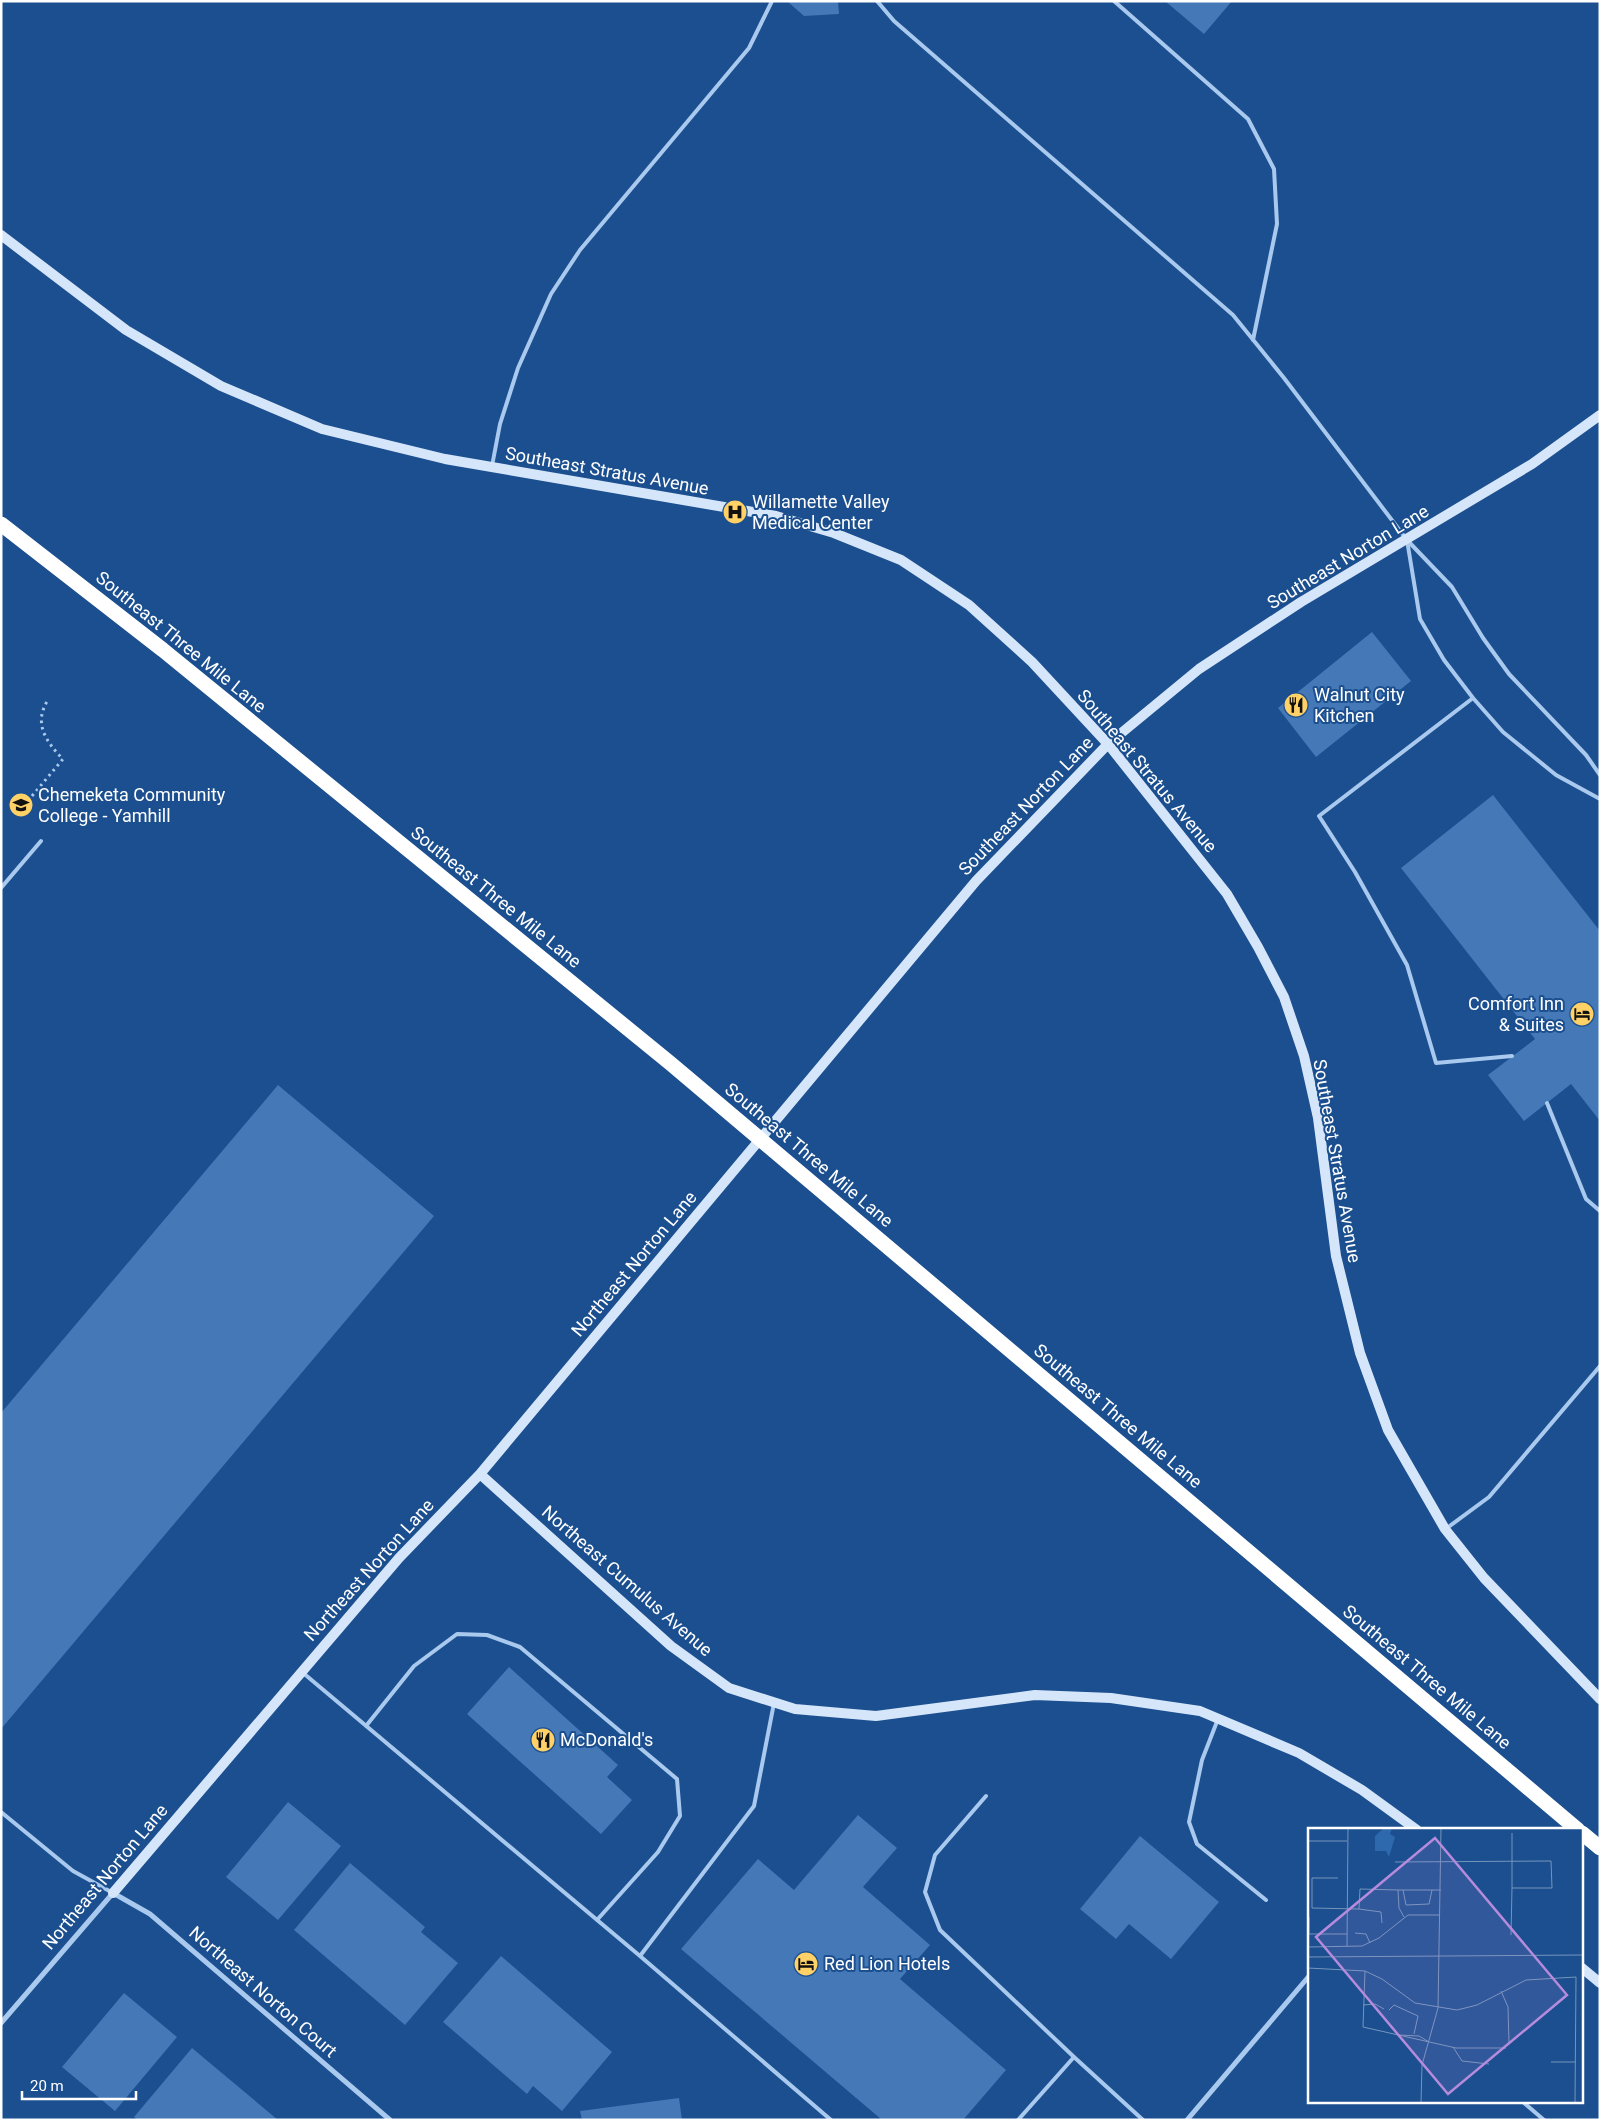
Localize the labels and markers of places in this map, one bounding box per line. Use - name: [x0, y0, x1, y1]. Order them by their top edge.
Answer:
- place label: Willamette Valley Medical Center: [752, 491, 890, 533]
- hospital icon: Willamette Valley Medical Center: [722, 499, 748, 525]
- place label: Walnut City Kitchen: [1314, 684, 1405, 726]
- restaurant icon: Walnut City Kitchen: [1283, 692, 1309, 718]
- place label: Chemeketa Community College - Yamhill: [38, 784, 226, 826]
- school or university icon: Chemeketa Community College - Yamhill: [8, 792, 34, 818]
- place label: Comfort Inn & Suites: [1468, 993, 1564, 1035]
- hotel icon: Comfort Inn & Suites: [1569, 1001, 1595, 1027]
- restaurant icon: McDonald's: [530, 1727, 556, 1753]
- place label: McDonald's: [560, 1729, 653, 1750]
- hotel icon: Red Lion Hotels: [793, 1951, 819, 1977]
- place label: Red Lion Hotels: [824, 1953, 950, 1974]

